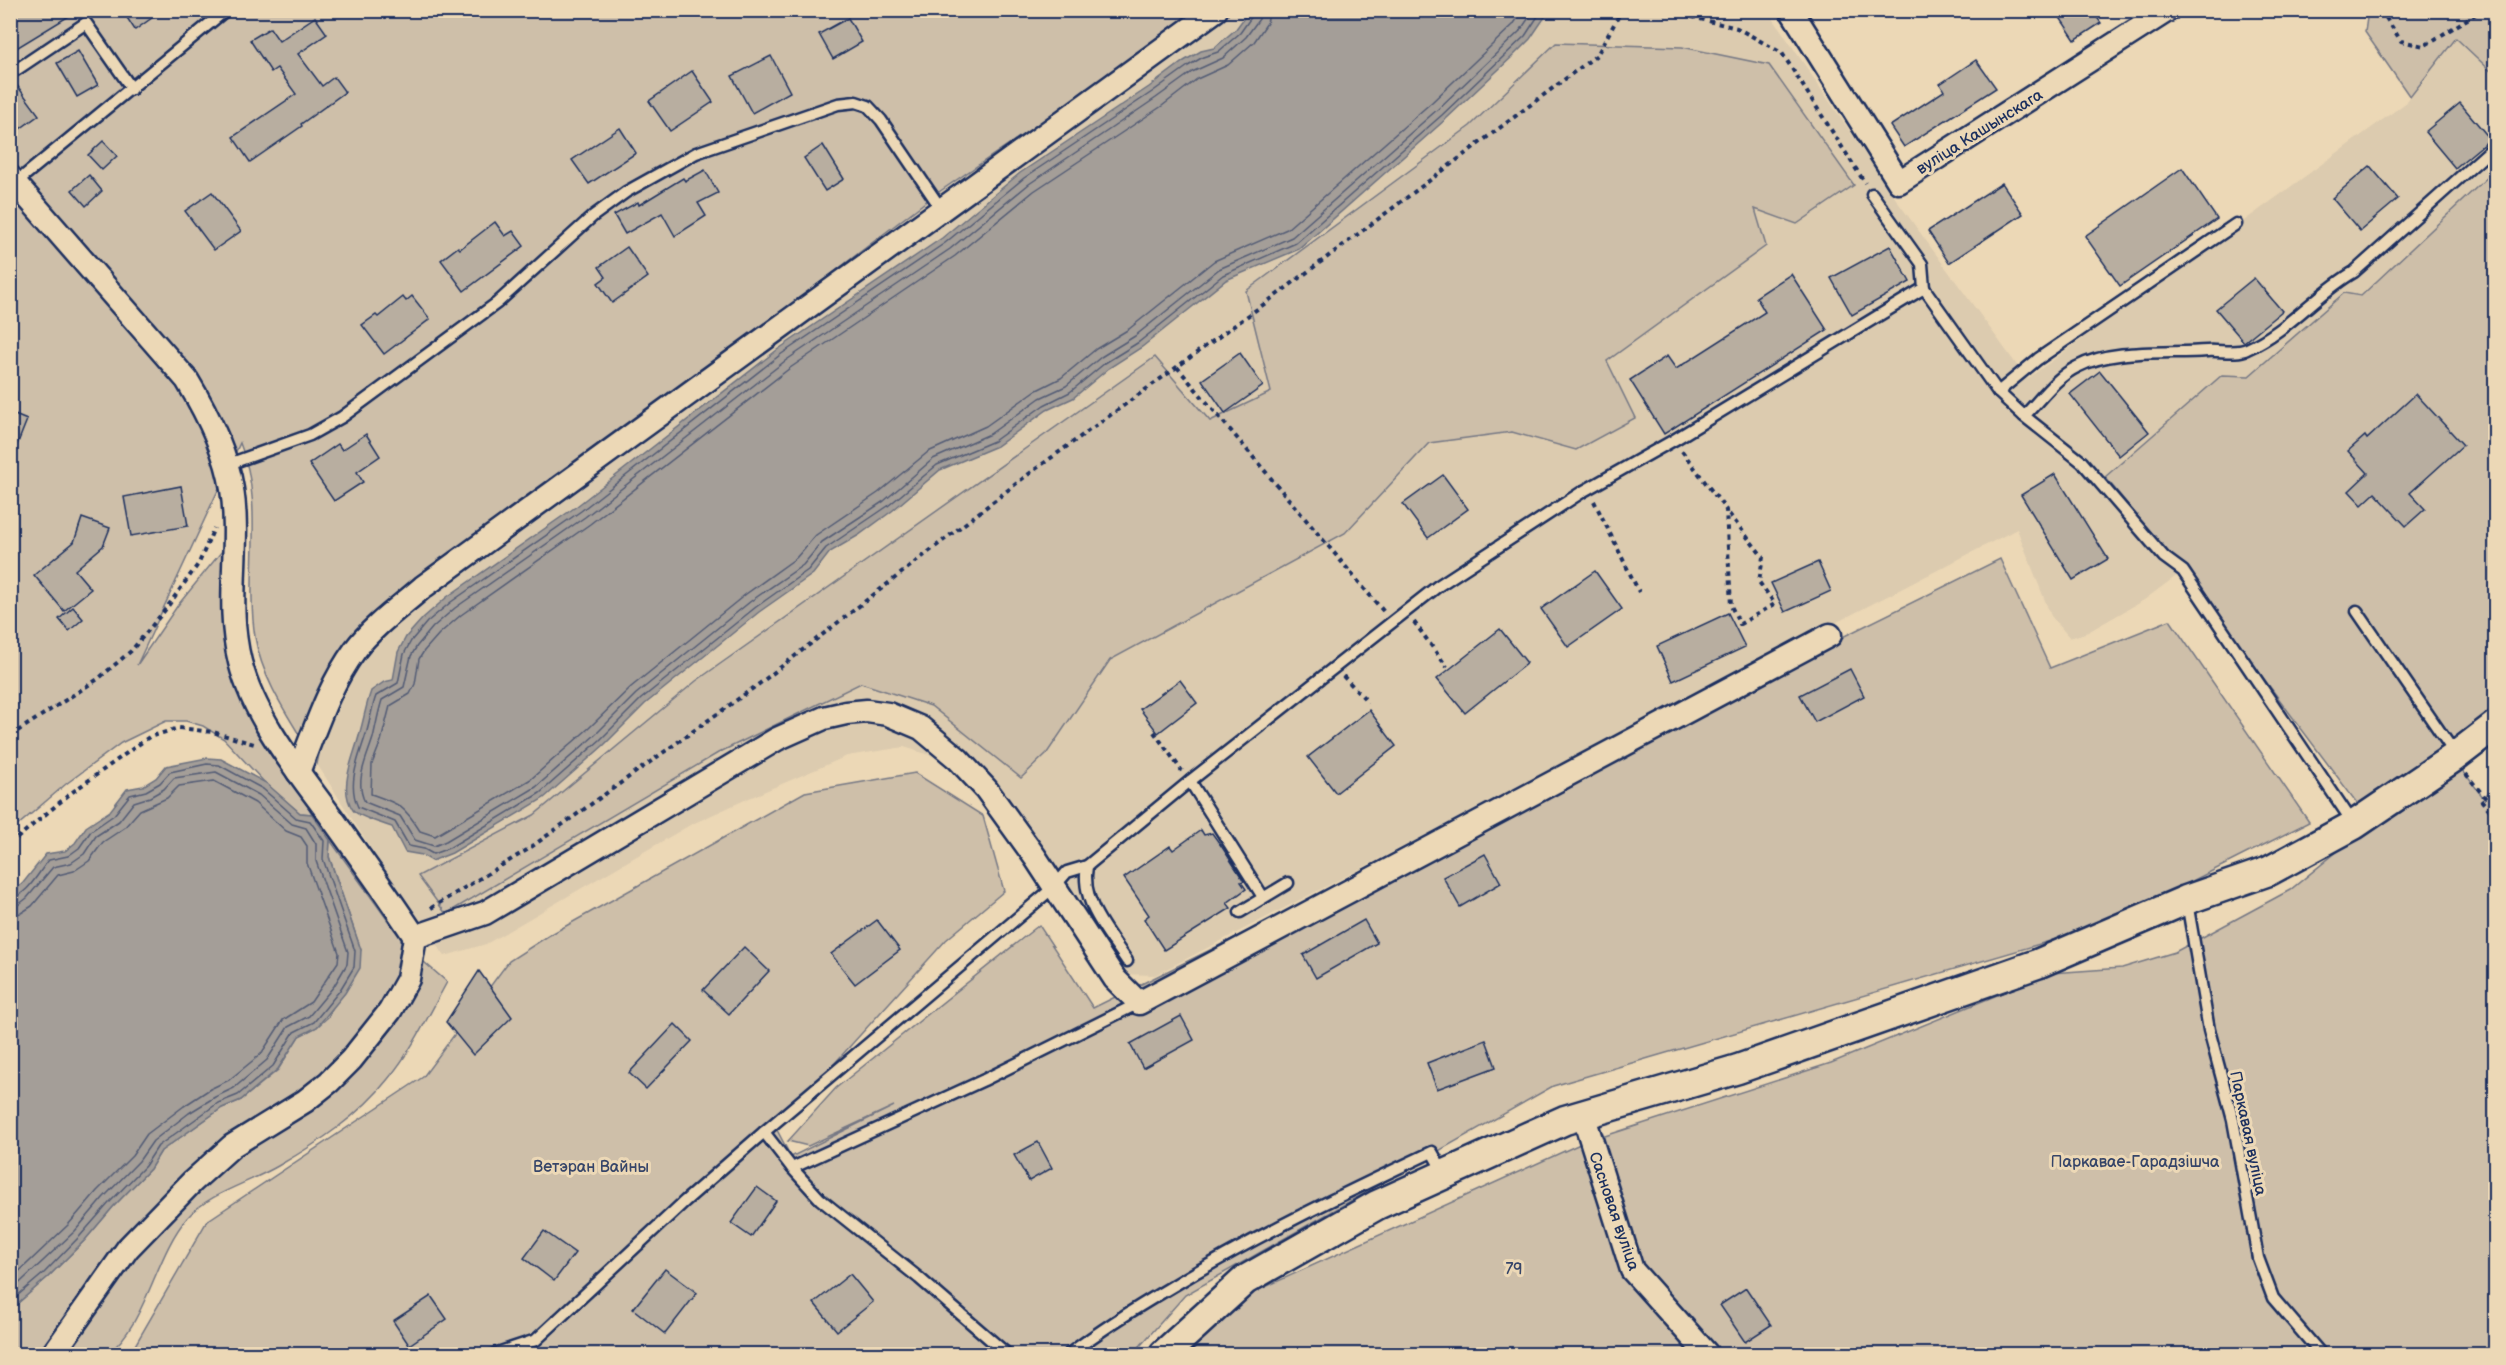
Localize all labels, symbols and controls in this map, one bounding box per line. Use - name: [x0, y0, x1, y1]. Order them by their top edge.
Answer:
- street label: вуліца Кашынскага: [1913, 85, 2047, 179]
- street label: Паркавая вуліца: [2225, 1069, 2270, 1198]
- street label: Сасновая вуліца: [1584, 1150, 1643, 1274]
- park label: Паркавае-Гарадзішча: [2051, 1153, 2220, 1172]
- park label: Ветэран Вайны: [533, 1158, 649, 1177]
- park label: 79: [1505, 1260, 1523, 1279]

